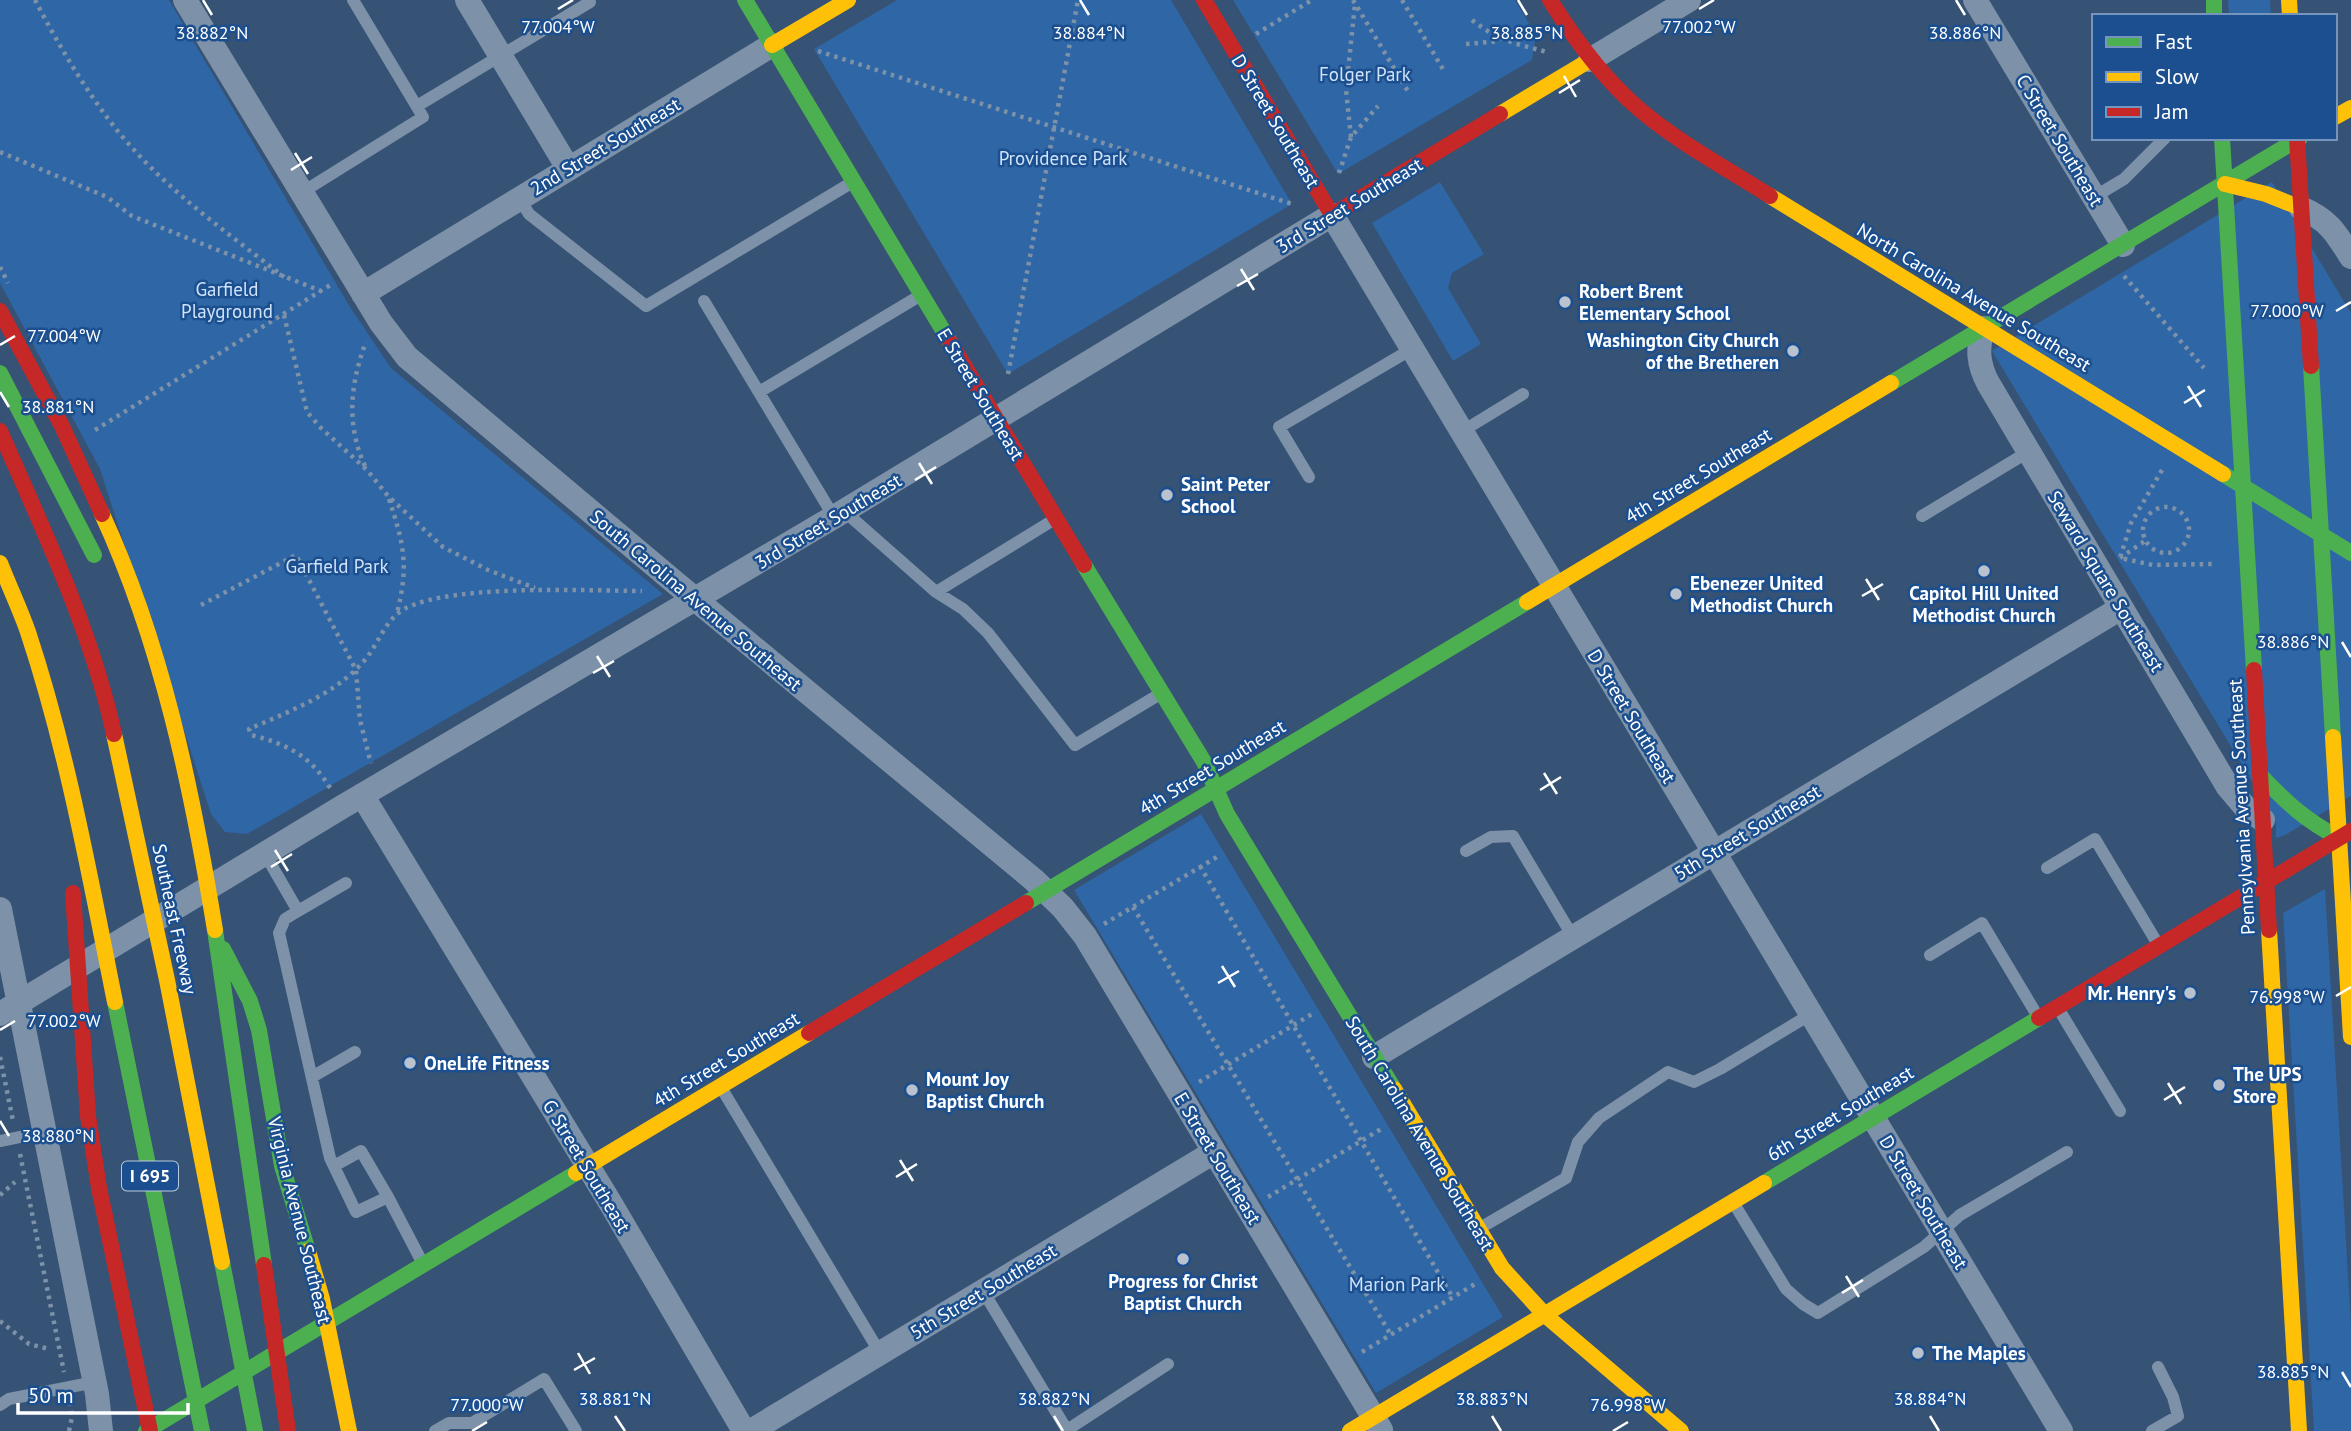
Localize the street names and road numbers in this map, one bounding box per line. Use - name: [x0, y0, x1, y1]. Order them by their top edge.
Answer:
- street label: D Street Southeast: [1227, 50, 1326, 193]
- street label: C Street Southeast: [2011, 70, 2109, 211]
- street label: 2nd Street Southeast: [526, 92, 685, 200]
- street label: 3rd Street Southeast: [1271, 152, 1427, 258]
- street label: North Carolina Avenue Southeast: [1853, 218, 2096, 377]
- street label: E Street Southeast: [932, 324, 1030, 465]
- street label: 4th Street Southeast: [1620, 421, 1776, 528]
- street label: 3rd Street Southeast: [750, 468, 906, 574]
- street label: Seward Square Southeast: [2042, 486, 2170, 676]
- street label: South Carolina Avenue Southeast: [585, 504, 807, 696]
- street label: D Street Southeast: [1583, 645, 1682, 788]
- street label: Pennsylvania Avenue Southeast: [2222, 678, 2260, 935]
- street label: 4th Street Southeast: [1134, 713, 1290, 820]
- street label: 5th Street Southeast: [1669, 778, 1825, 885]
- street label: Southeast Freeway: [147, 842, 203, 997]
- street label: 4th Street Southeast: [648, 1005, 804, 1112]
- street label: South Carolina Avenue Southeast: [1340, 1011, 1500, 1255]
- street label: 6th Street Southeast: [1762, 1059, 1918, 1166]
- street label: E Street Southeast: [1169, 1088, 1267, 1229]
- street label: G Street Southeast: [538, 1095, 636, 1237]
- street label: Virginia Avenue Southeast: [262, 1113, 337, 1326]
- street label: D Street Southeast: [1875, 1131, 1974, 1274]
- road number: I 695: [122, 1162, 178, 1190]
- street label: 5th Street Southeast: [905, 1237, 1061, 1344]

